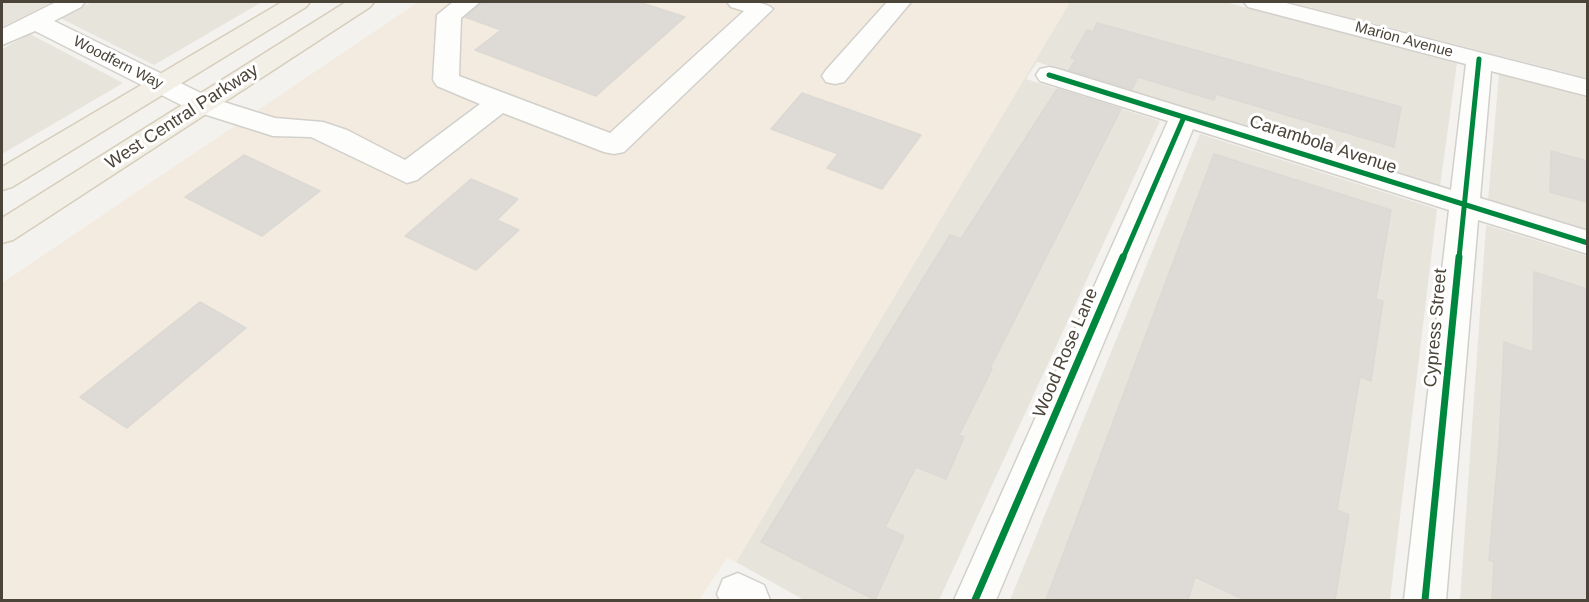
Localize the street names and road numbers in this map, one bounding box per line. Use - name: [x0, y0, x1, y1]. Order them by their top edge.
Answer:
- street label: Marion Avenue: [1353, 18, 1455, 62]
- street label: Woodfern Way: [70, 33, 166, 93]
- street label: West Central Parkway: [102, 60, 262, 174]
- street label: Carambola Avenue: [1247, 111, 1399, 179]
- street label: Cypress Street: [1420, 268, 1452, 388]
- street label: Wood Rose Lane: [1029, 285, 1103, 421]

